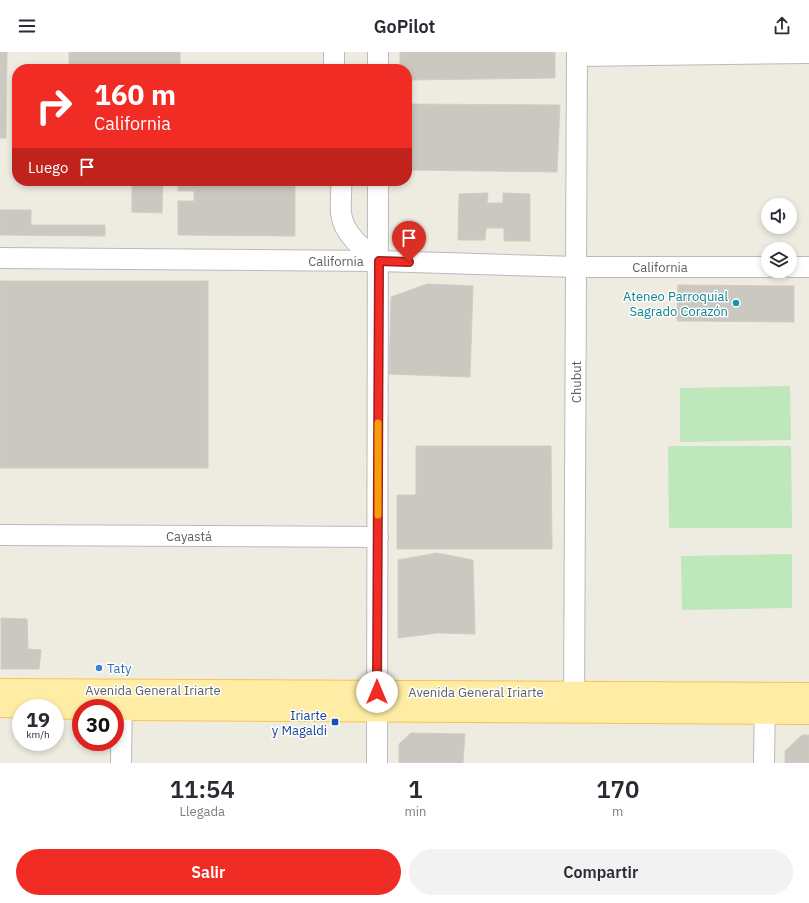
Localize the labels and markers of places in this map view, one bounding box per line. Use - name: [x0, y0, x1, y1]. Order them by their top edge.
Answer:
- pin: [392, 221, 426, 262]
- place label: Ateneo Parroquial Sagrado Corazón: [623, 288, 728, 320]
- marker: Ateneo Parroquial Sagrado Corazón: [731, 298, 741, 308]
- place label: Taty: [107, 660, 132, 677]
- marker: Taty: [94, 663, 104, 673]
- place label: Iriarte y Magaldi: [272, 707, 327, 739]
- marker: Iriarte y Magaldi: [330, 717, 340, 727]

